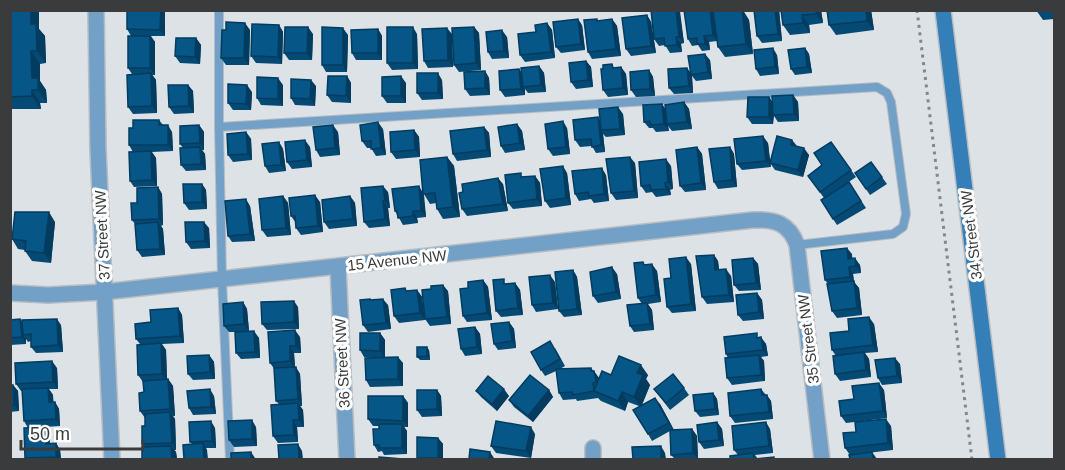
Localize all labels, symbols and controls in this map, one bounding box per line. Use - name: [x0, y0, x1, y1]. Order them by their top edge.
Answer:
- street label: 34 Street NW: [957, 188, 985, 281]
- street label: 37 Street NW: [91, 189, 113, 280]
- street label: 15 Avenue NW: [346, 246, 448, 274]
- street label: 35 Street NW: [794, 292, 822, 385]
- street label: 36 Street NW: [331, 317, 353, 408]
- scale bar: [21, 413, 142, 451]
- text: 50 m: [30, 424, 70, 444]

